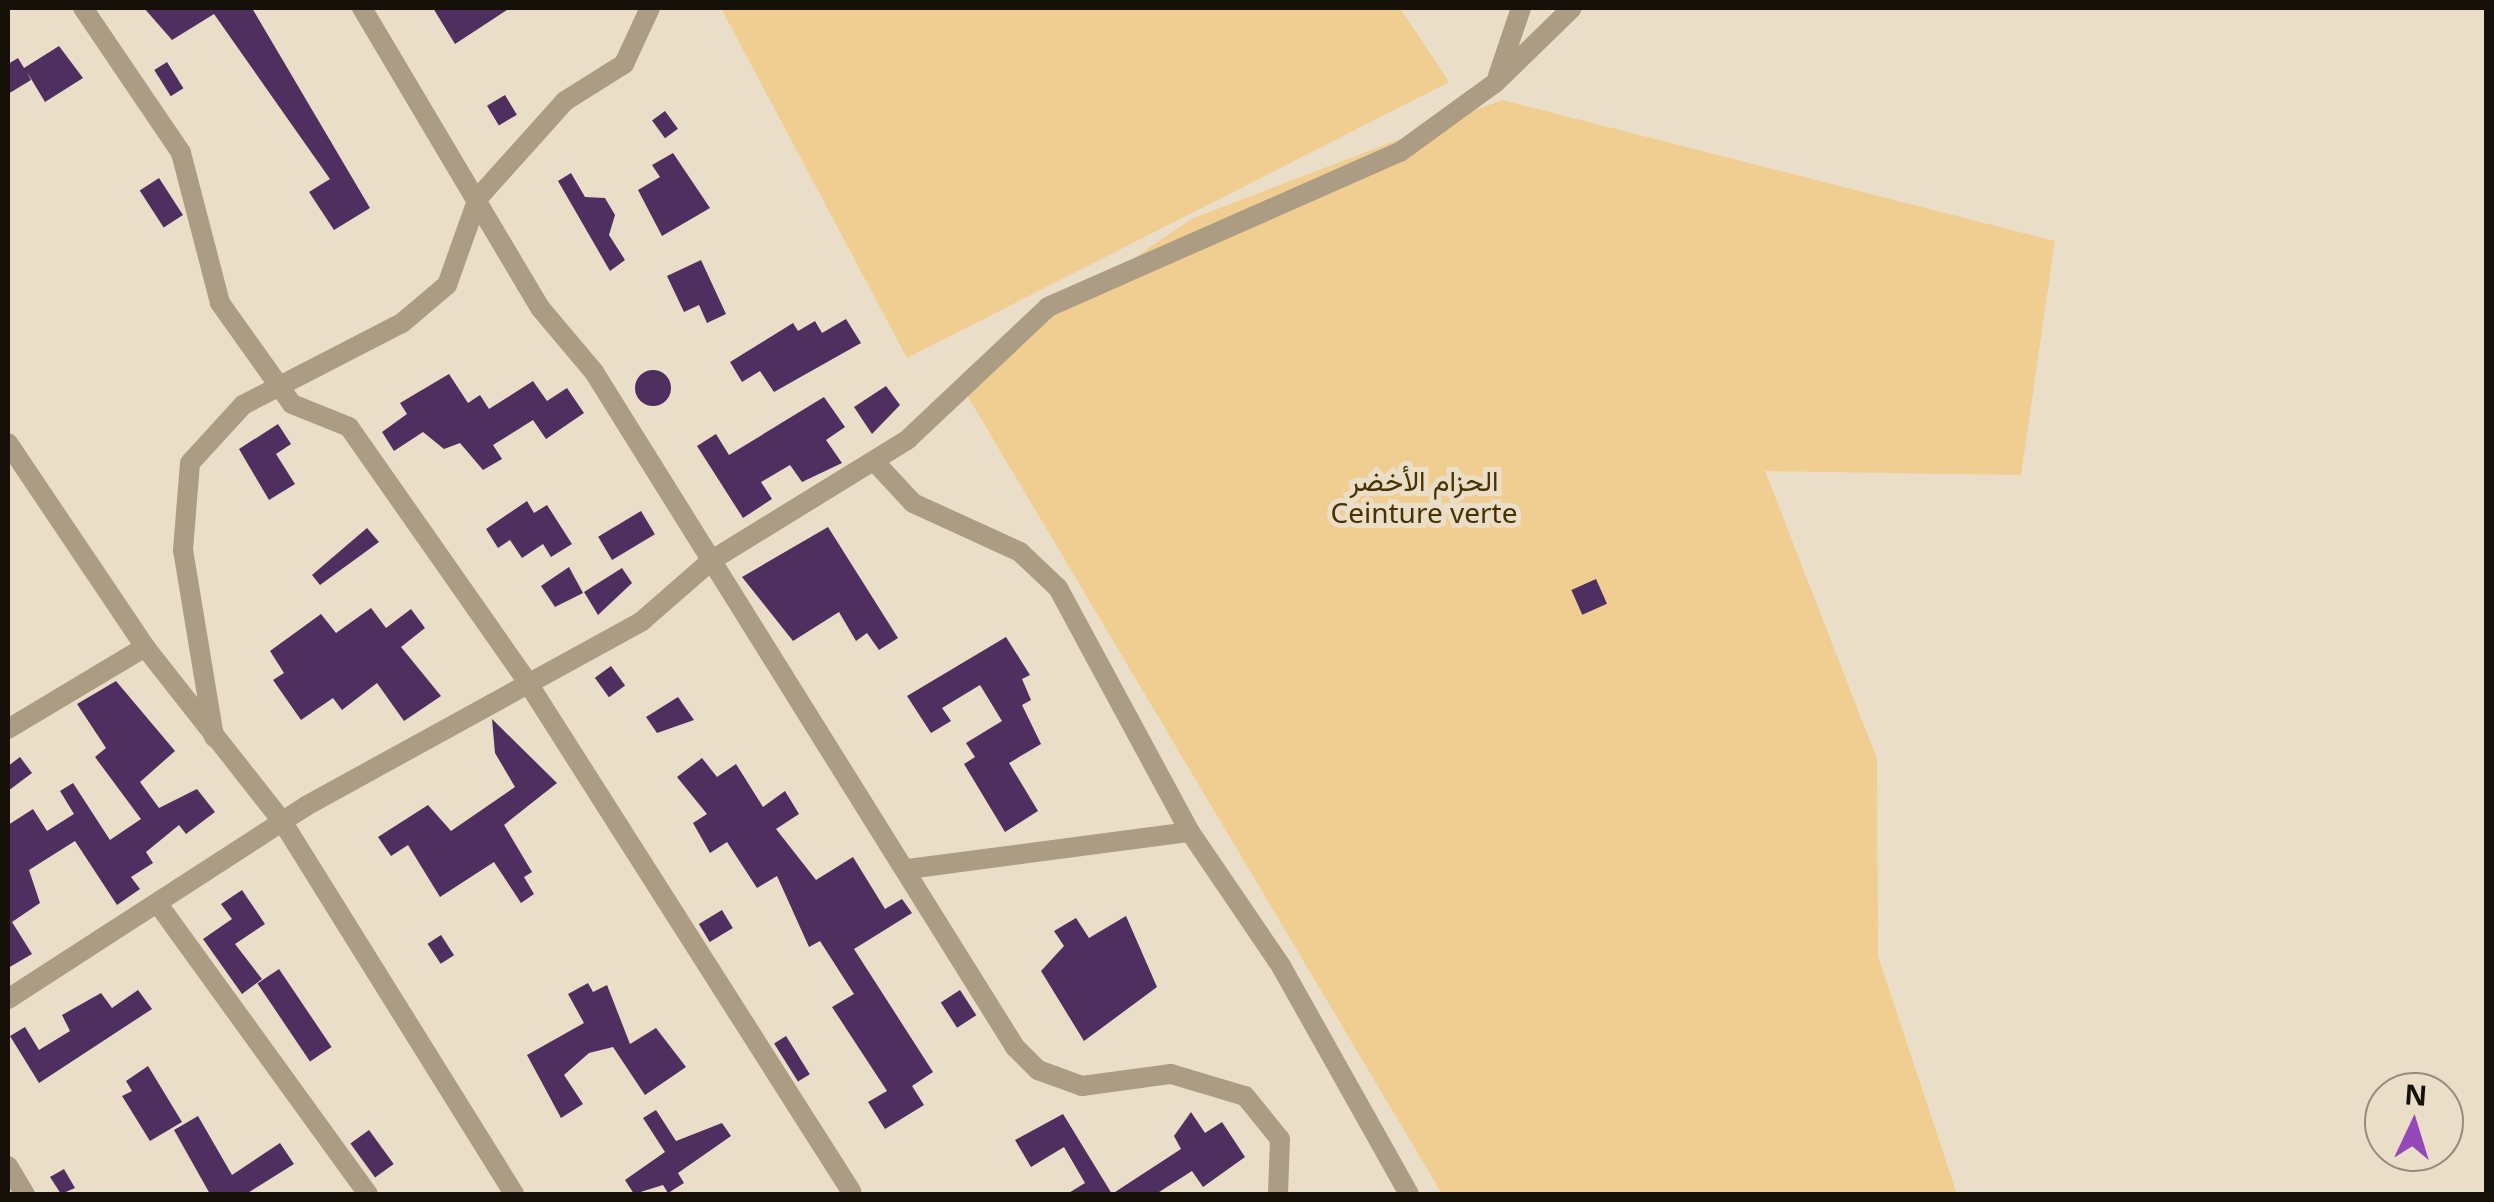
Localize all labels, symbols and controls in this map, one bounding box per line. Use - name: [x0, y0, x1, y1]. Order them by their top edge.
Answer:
- park label: الحزام الأخضر Ceinture verte: [1331, 463, 1517, 529]
- north arrow: [2364, 1072, 2464, 1172]
- text: N: [2403, 1074, 2429, 1114]

